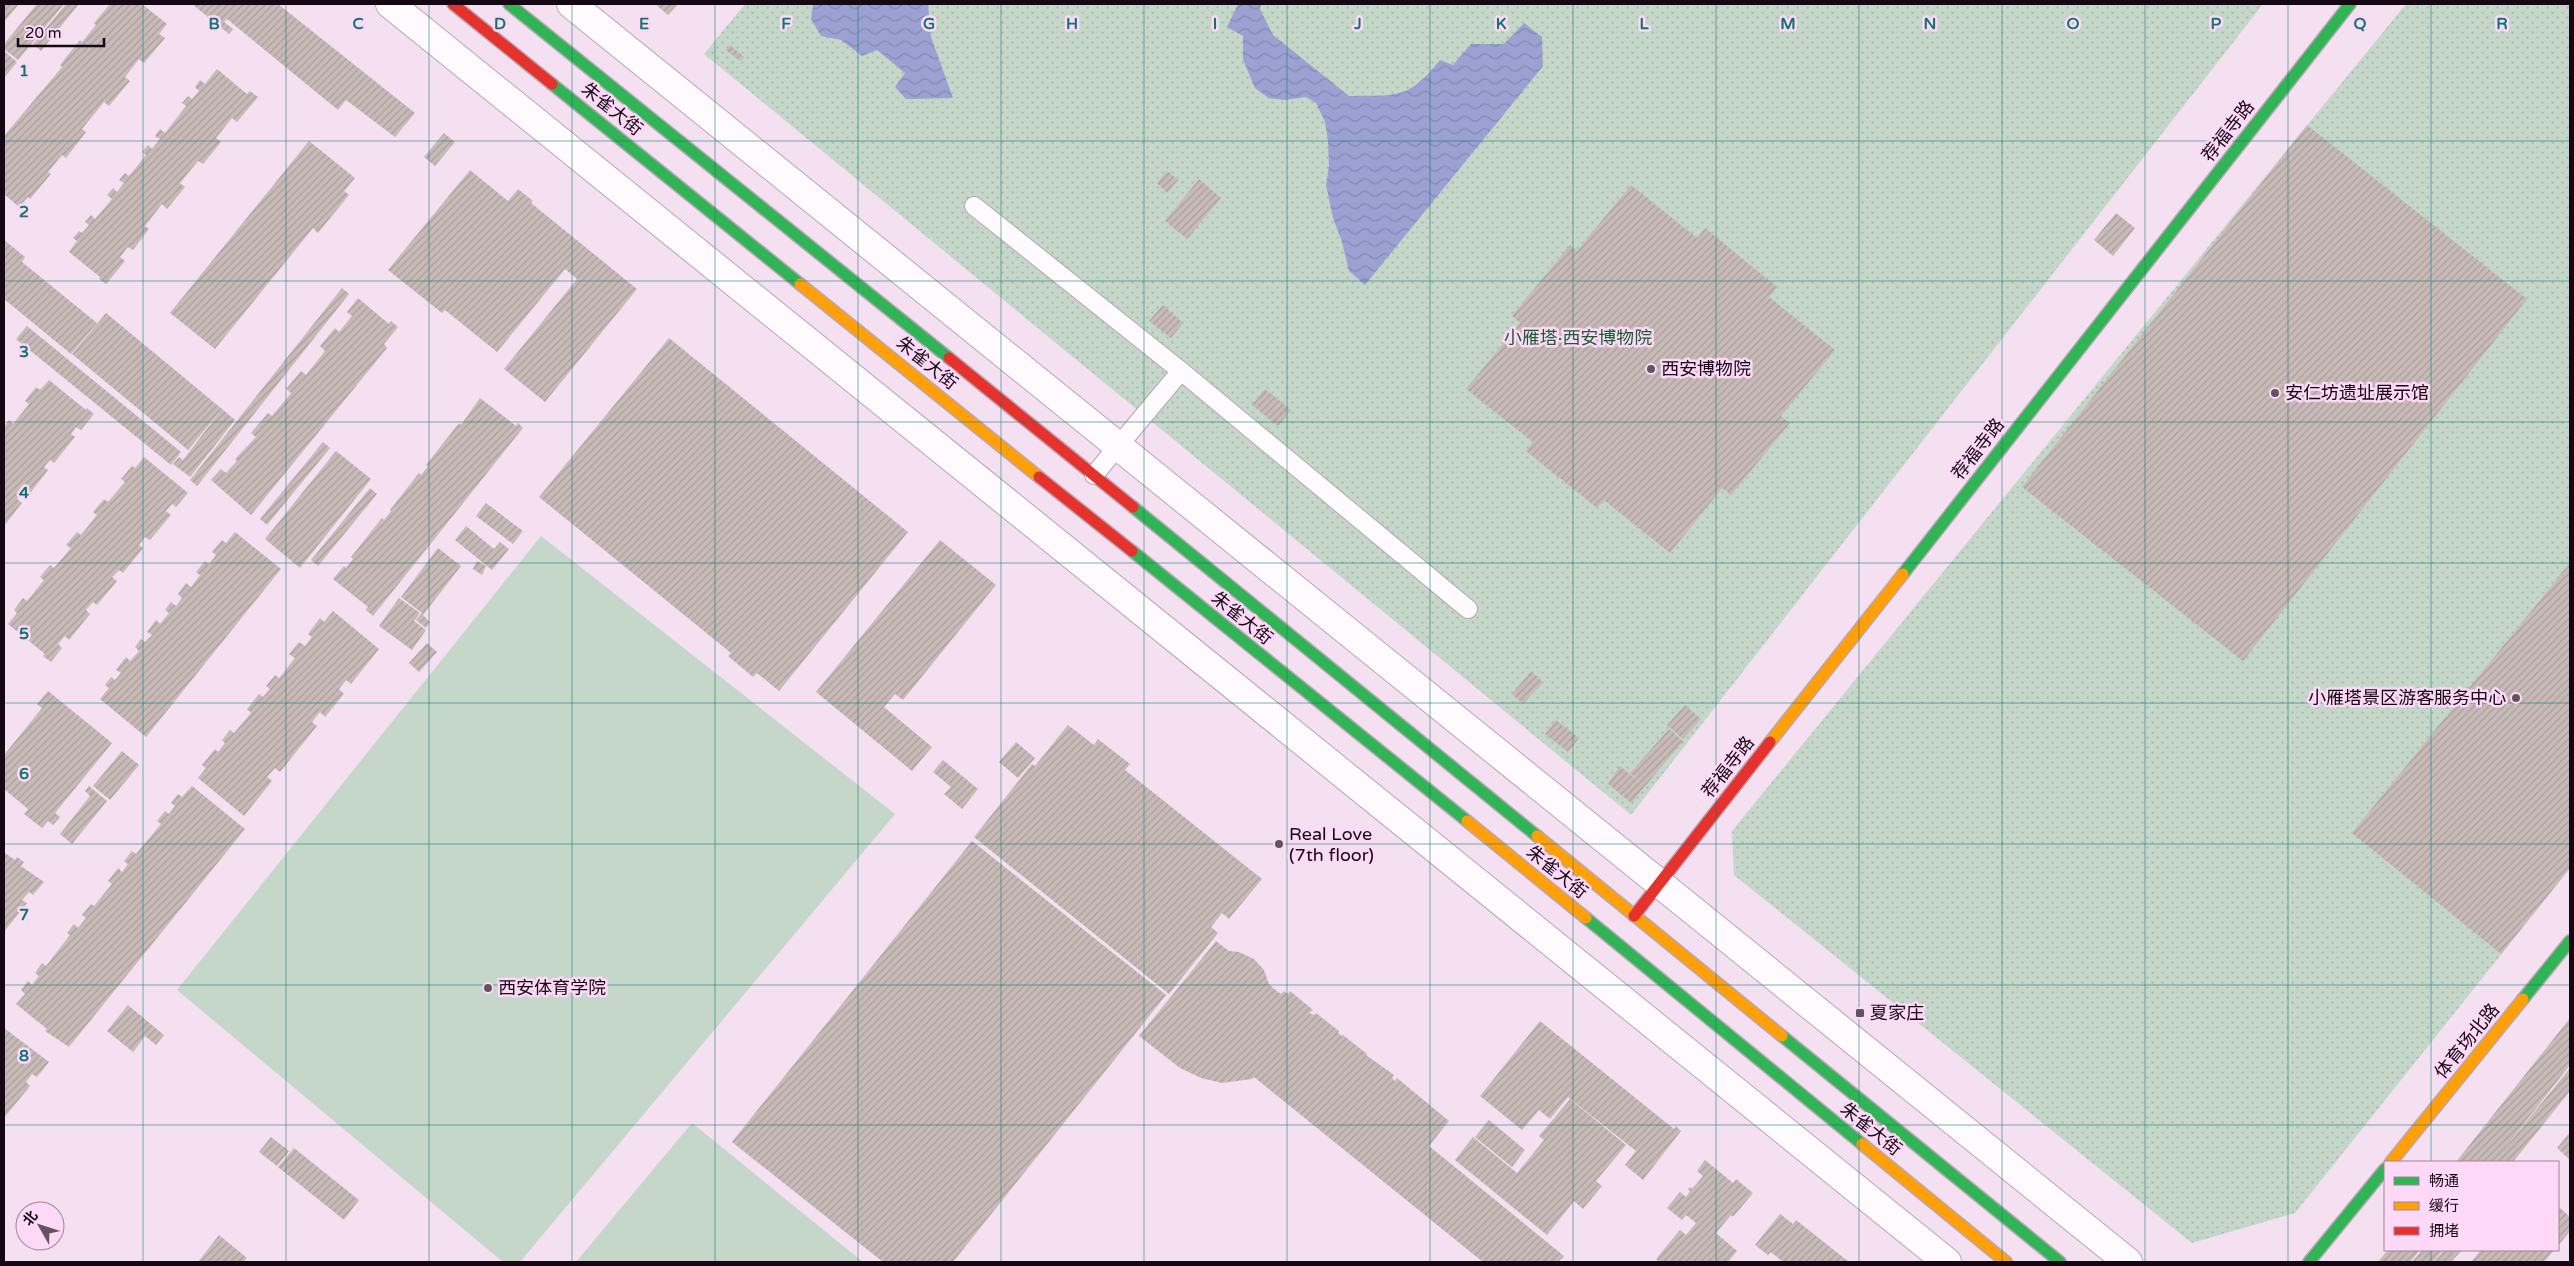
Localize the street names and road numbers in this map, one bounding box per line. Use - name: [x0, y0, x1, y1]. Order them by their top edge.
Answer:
- street label: 朱雀大街: [577, 78, 647, 140]
- street label: 荐福寺路: [2197, 96, 2259, 166]
- street label: 朱雀大街: [892, 332, 962, 394]
- street label: 荐福寺路: [1947, 414, 2009, 484]
- street label: 朱雀大街: [1207, 587, 1277, 649]
- street label: 荐福寺路: [1697, 732, 1759, 802]
- street label: 朱雀大街: [1522, 841, 1592, 903]
- street label: 体育场北路: [2430, 999, 2504, 1083]
- street label: 朱雀大街: [1836, 1098, 1906, 1160]

